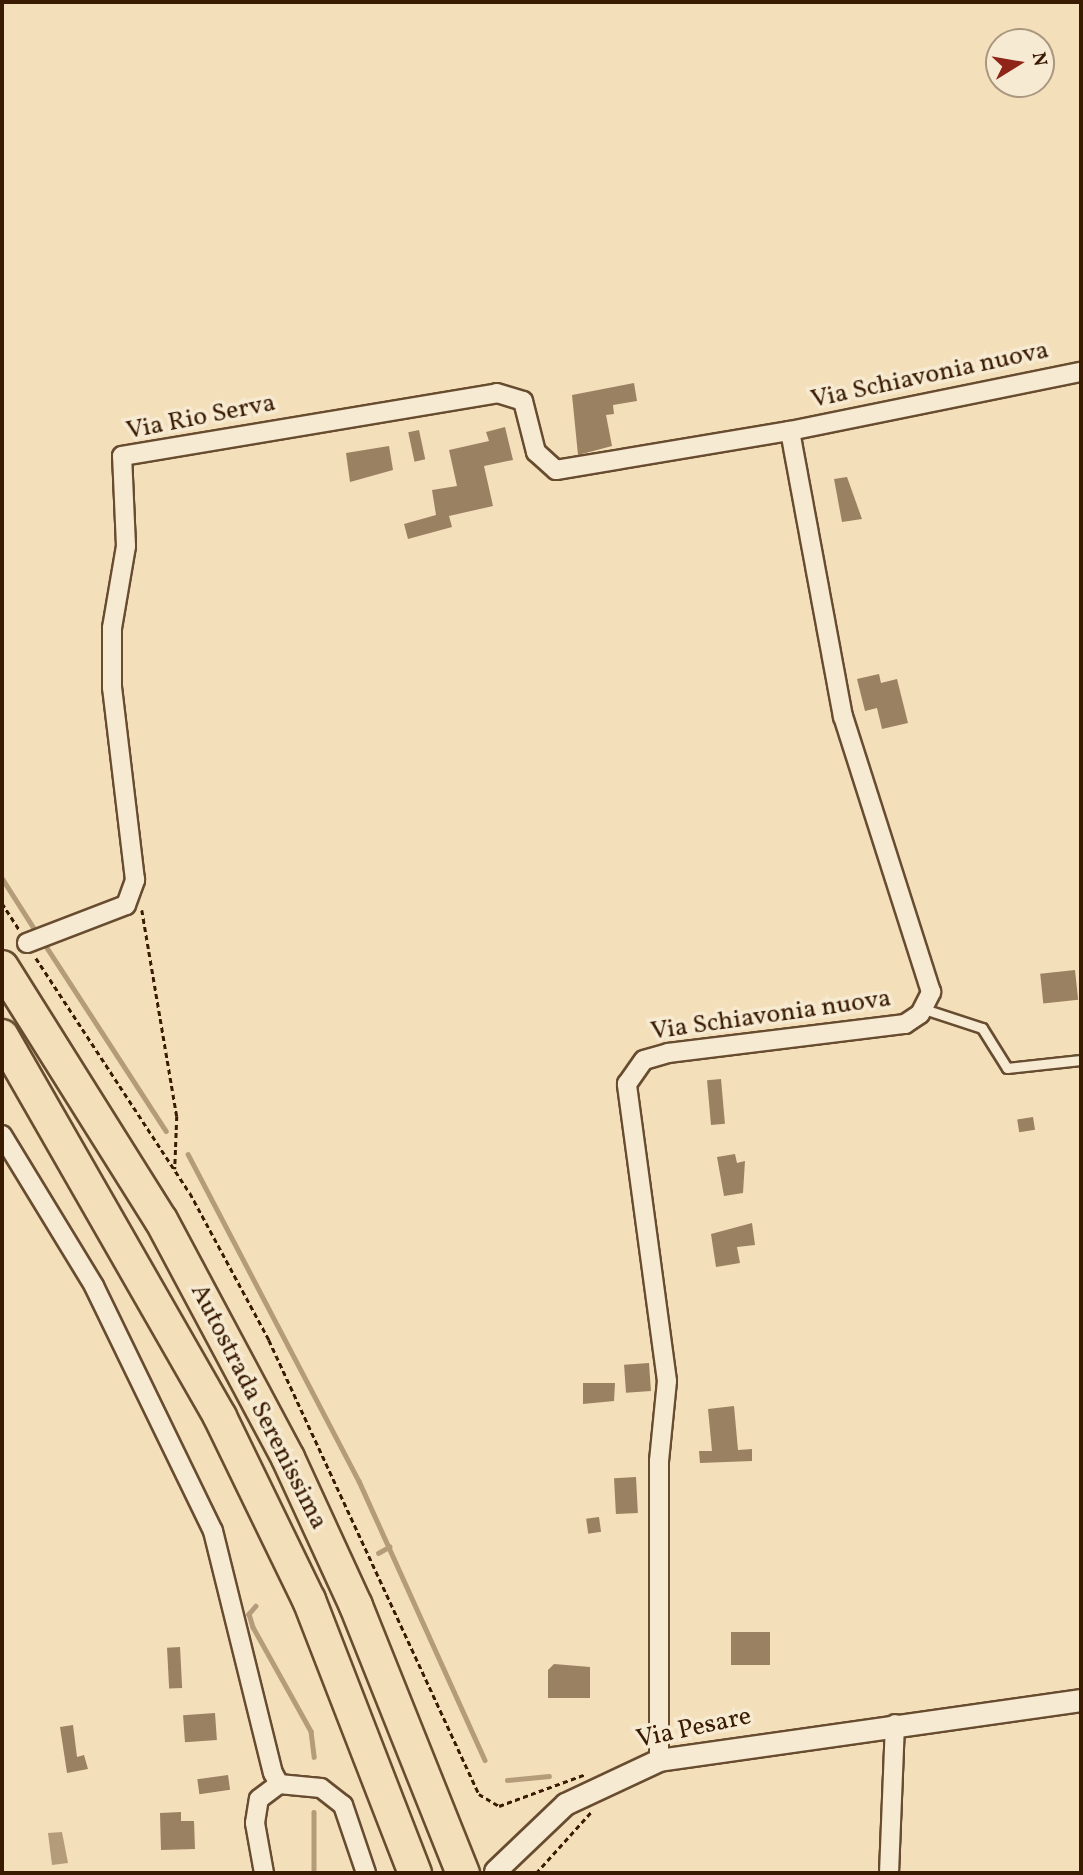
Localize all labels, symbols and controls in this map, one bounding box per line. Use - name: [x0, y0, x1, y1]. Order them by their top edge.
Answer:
- north arrow: [985, 28, 1055, 98]
- text: N: [1025, 50, 1053, 69]
- street label: Via Schiavonia nuova: [808, 336, 1052, 416]
- street label: Via Rio Serva: [124, 388, 278, 448]
- street label: Via Schiavonia nuova: [649, 984, 893, 1048]
- street label: Autostrada Serenissima: [183, 1279, 333, 1535]
- street label: Via Pesare: [634, 1702, 754, 1756]

